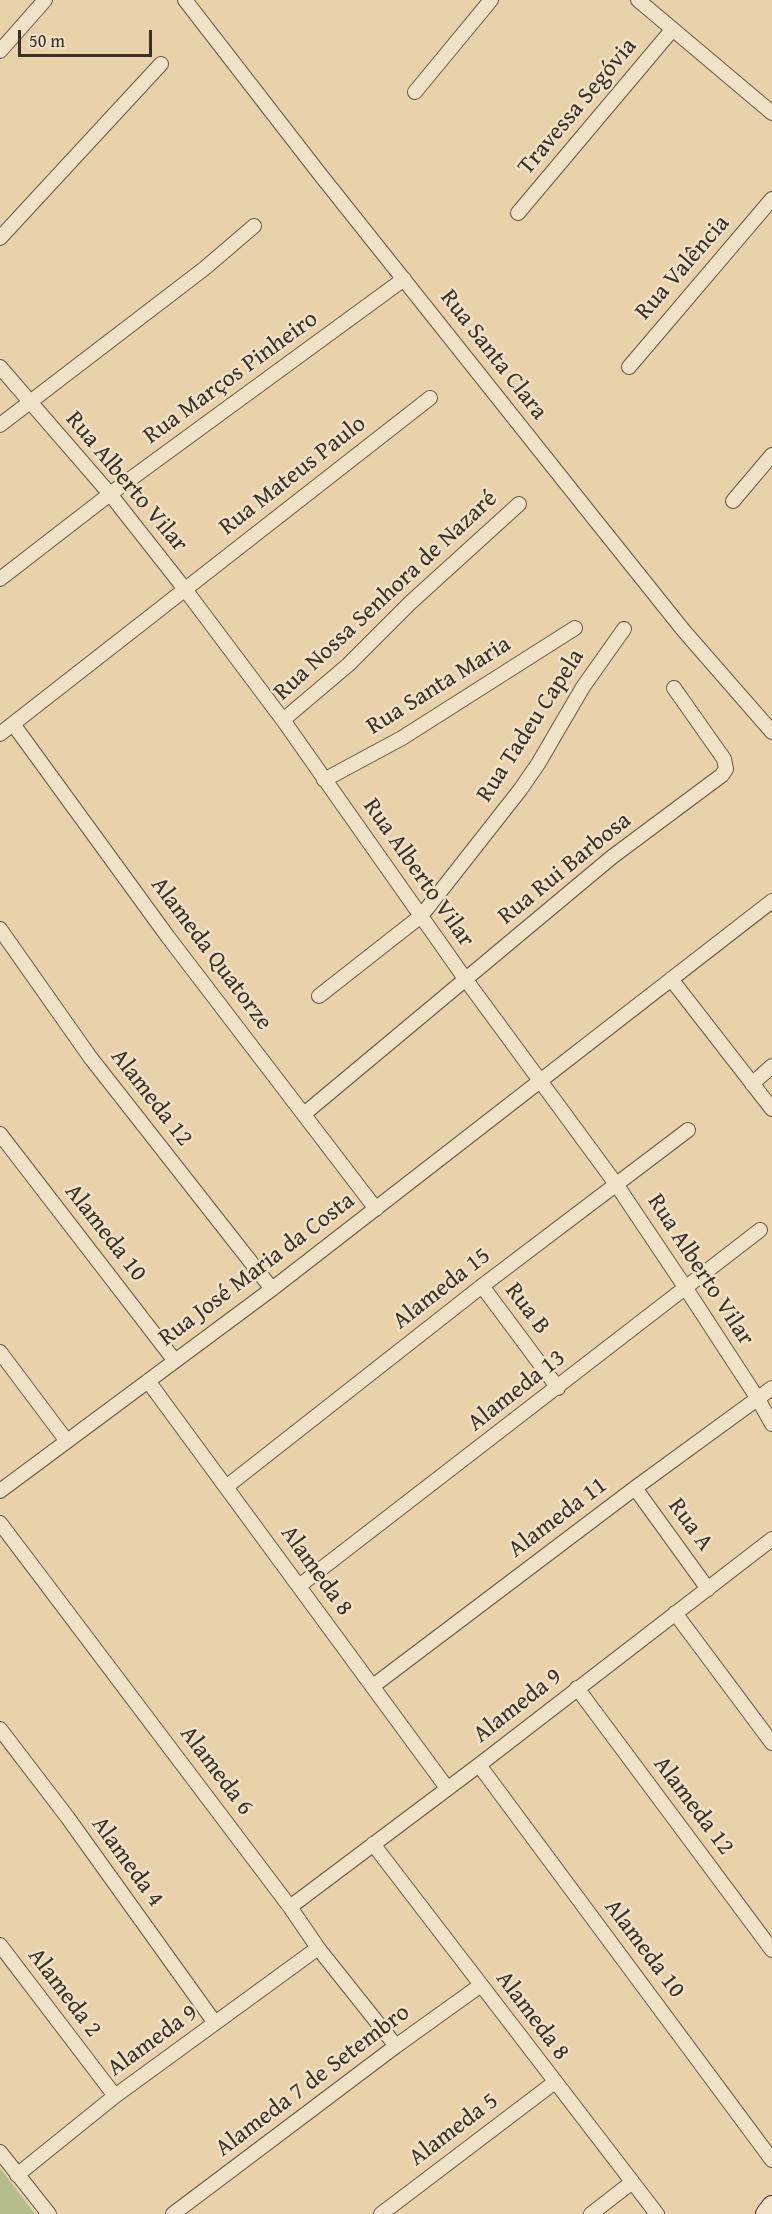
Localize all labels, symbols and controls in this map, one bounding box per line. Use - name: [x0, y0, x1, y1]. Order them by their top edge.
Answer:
- scale bar: [21, 18, 154, 56]
- text: 50 m: [29, 27, 65, 54]
- street label: Travessa Segóvia: [512, 33, 644, 181]
- street label: Rua Valência: [630, 210, 736, 326]
- street label: Rua Santa Clara: [433, 284, 553, 426]
- street label: Rua Marços Pinheiro: [138, 305, 324, 451]
- street label: Rua Alberto Vilar: [59, 406, 193, 558]
- street label: Rua Mateus Paulo: [214, 410, 372, 542]
- street label: Rua Nossa Senhora de Nazaré: [268, 485, 504, 707]
- street label: Rua Santa Maria: [362, 630, 516, 742]
- street label: Rua Tadeu Capela: [471, 644, 591, 808]
- street label: Rua Alberto Vilar: [356, 793, 480, 953]
- street label: Rua Rui Barbosa: [493, 807, 637, 931]
- street label: Alameda Quatorze: [144, 872, 278, 1036]
- street label: Alameda 12: [104, 1043, 198, 1153]
- street label: Alameda 10: [58, 1178, 152, 1288]
- street label: Rua José Maria da Costa: [153, 1187, 361, 1353]
- street label: Rua Alberto Vilar: [640, 1189, 760, 1351]
- street label: Alameda 15: [387, 1242, 497, 1336]
- street label: Rua B: [498, 1278, 556, 1340]
- street label: Alameda 13: [462, 1344, 572, 1438]
- street label: Alameda 11: [503, 1472, 613, 1564]
- street label: Rua A: [661, 1493, 719, 1557]
- street label: Alameda 8: [274, 1520, 358, 1622]
- street label: Alameda 9: [468, 1662, 568, 1750]
- street label: Alameda 6: [173, 1721, 259, 1821]
- street label: Alameda 12: [647, 1751, 739, 1861]
- street label: Alameda 4: [85, 1811, 169, 1913]
- street label: Alameda 10: [598, 1894, 690, 2004]
- street label: Alameda 2: [21, 1943, 107, 2043]
- street label: Alameda 8: [489, 1966, 575, 2066]
- street label: Alameda 9: [102, 1999, 204, 2083]
- street label: Alameda 7 de Setembro: [210, 1999, 416, 2163]
- street label: Alameda 5: [404, 2087, 504, 2173]

